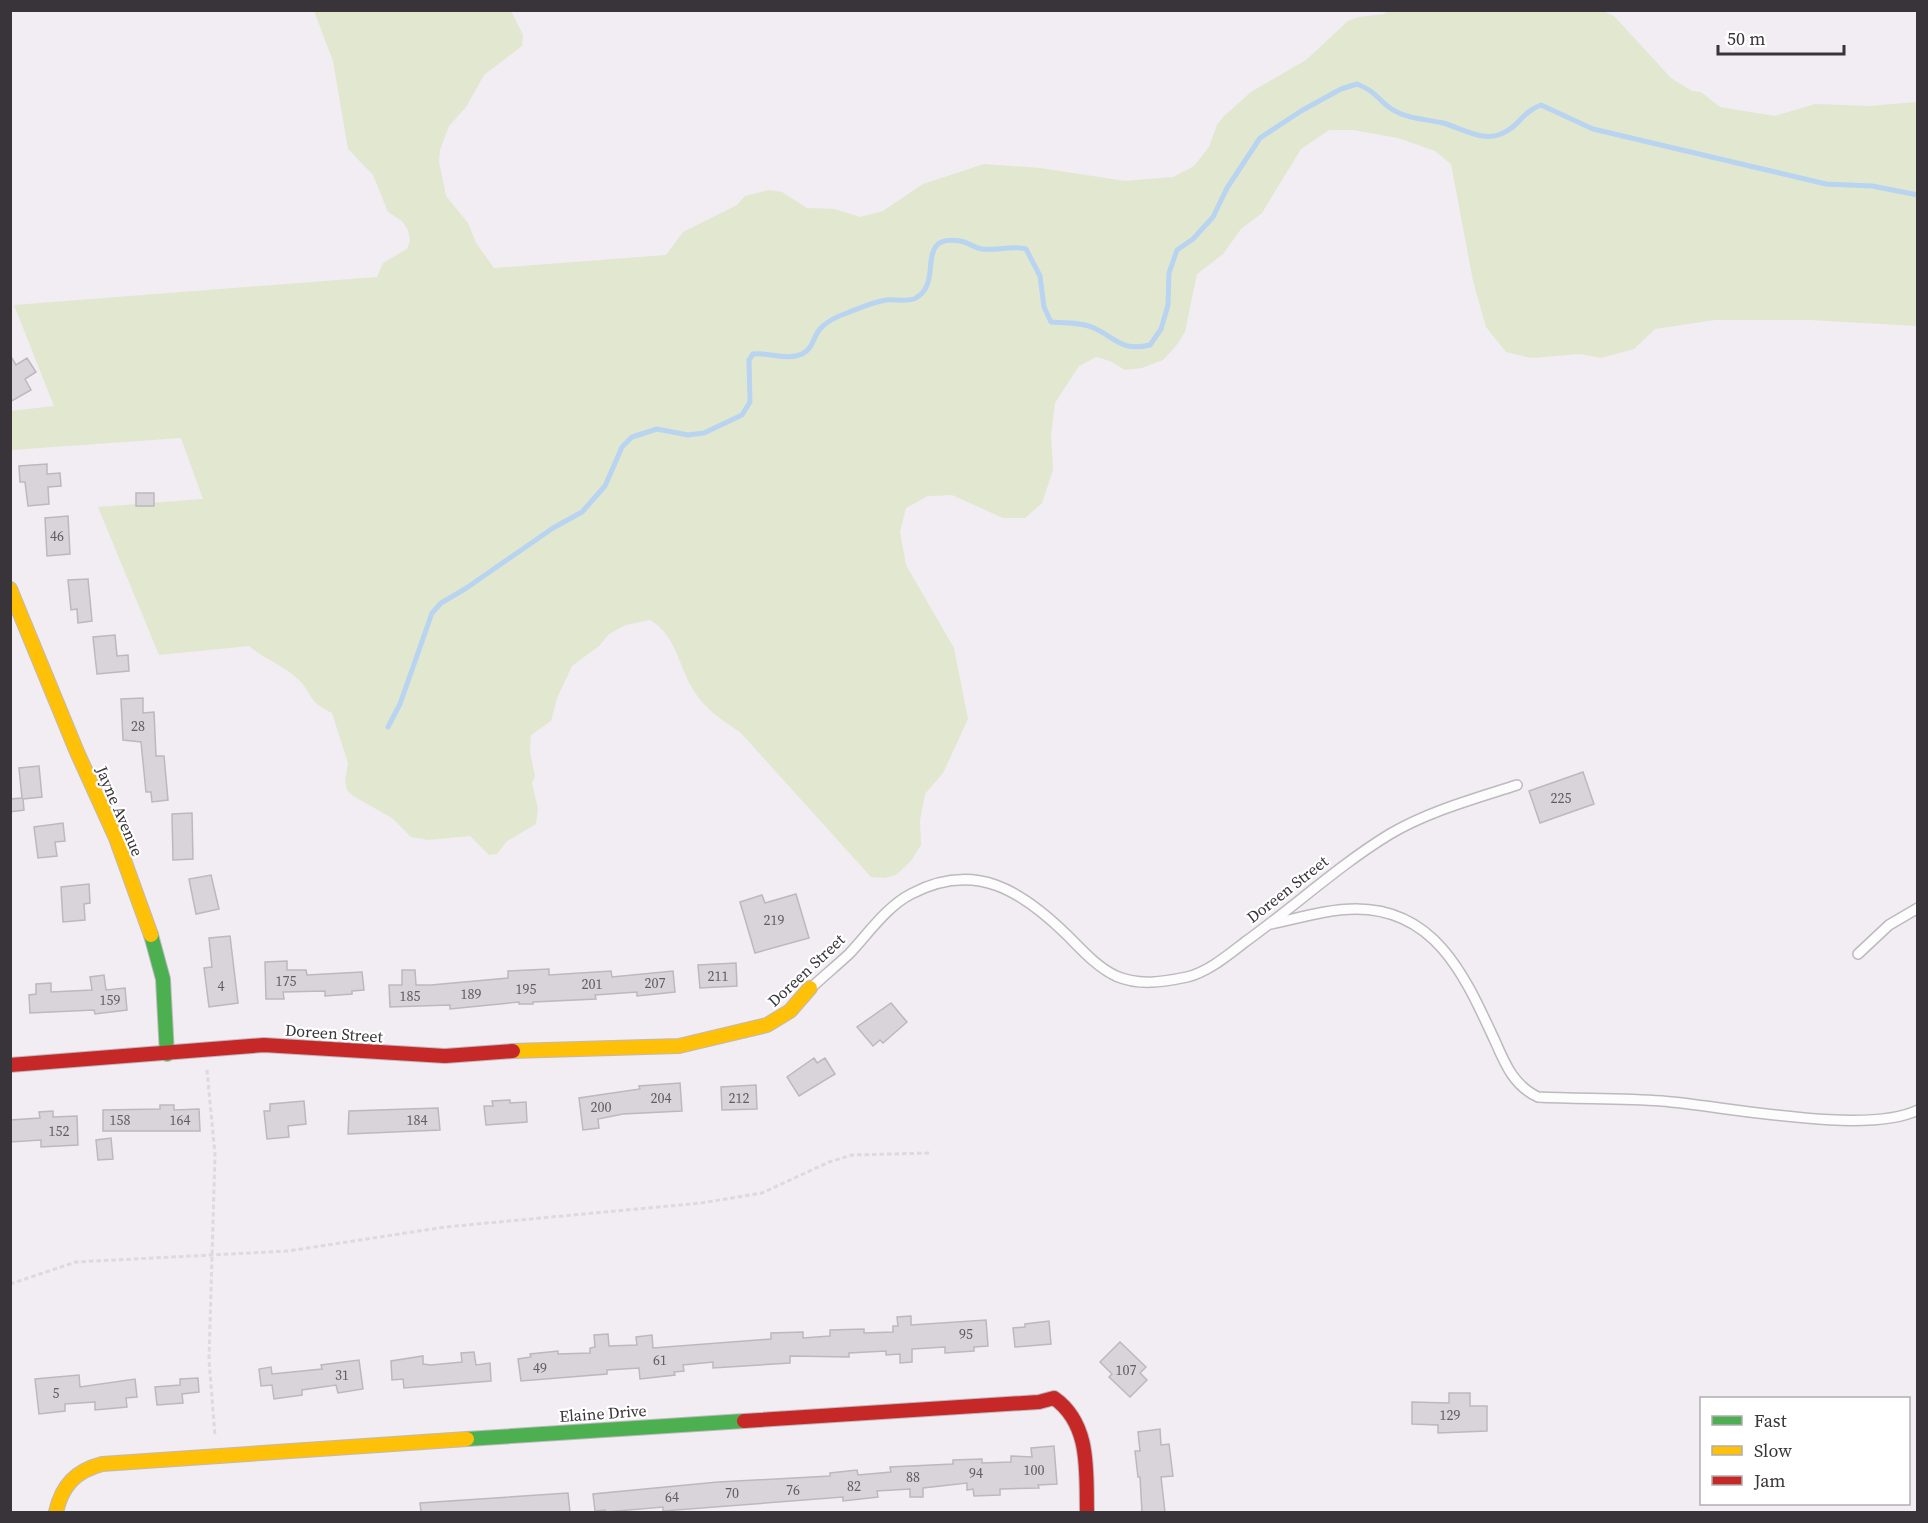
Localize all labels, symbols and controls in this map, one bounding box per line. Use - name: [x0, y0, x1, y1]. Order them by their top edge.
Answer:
- scale bar: [1718, 18, 1844, 56]
- text: 50 m: [1727, 26, 1765, 51]
- house number: 46: [50, 526, 64, 546]
- house number: 28: [131, 716, 145, 736]
- street label: Jayne Avenue: [91, 762, 149, 859]
- house number: 225: [1551, 788, 1572, 808]
- street label: Doreen Street: [1242, 850, 1333, 928]
- house number: 219: [764, 910, 785, 930]
- street label: Doreen Street: [763, 928, 850, 1011]
- house number: 211: [708, 966, 729, 986]
- house number: 175: [276, 971, 297, 991]
- house number: 207: [645, 973, 666, 993]
- house number: 201: [582, 974, 603, 994]
- house number: 4: [218, 976, 225, 996]
- house number: 195: [516, 979, 537, 999]
- house number: 189: [461, 984, 482, 1004]
- house number: 185: [400, 986, 421, 1006]
- house number: 159: [100, 990, 121, 1010]
- street label: Doreen Street: [284, 1019, 384, 1047]
- house number: 204: [651, 1088, 672, 1108]
- house number: 212: [729, 1088, 750, 1108]
- house number: 200: [591, 1097, 612, 1117]
- house number: 158: [110, 1110, 131, 1130]
- house number: 164: [170, 1110, 191, 1130]
- house number: 184: [407, 1110, 428, 1130]
- house number: 152: [49, 1121, 70, 1141]
- house number: 95: [959, 1324, 973, 1344]
- house number: 61: [653, 1350, 667, 1370]
- house number: 49: [533, 1358, 547, 1378]
- house number: 107: [1116, 1360, 1137, 1380]
- house number: 31: [335, 1365, 349, 1385]
- house number: 5: [53, 1383, 60, 1403]
- legend: [1700, 1397, 1910, 1505]
- street label: Elaine Drive: [559, 1399, 647, 1427]
- house number: 129: [1440, 1405, 1461, 1425]
- text: Fast: [1754, 1408, 1787, 1433]
- text: Slow: [1754, 1438, 1792, 1463]
- house number: 100: [1024, 1460, 1045, 1480]
- house number: 94: [969, 1463, 983, 1483]
- house number: 88: [906, 1467, 920, 1487]
- text: Jam: [1753, 1468, 1786, 1493]
- house number: 82: [847, 1476, 861, 1496]
- house number: 76: [786, 1480, 800, 1500]
- house number: 70: [725, 1483, 739, 1503]
- house number: 64: [665, 1487, 679, 1507]

